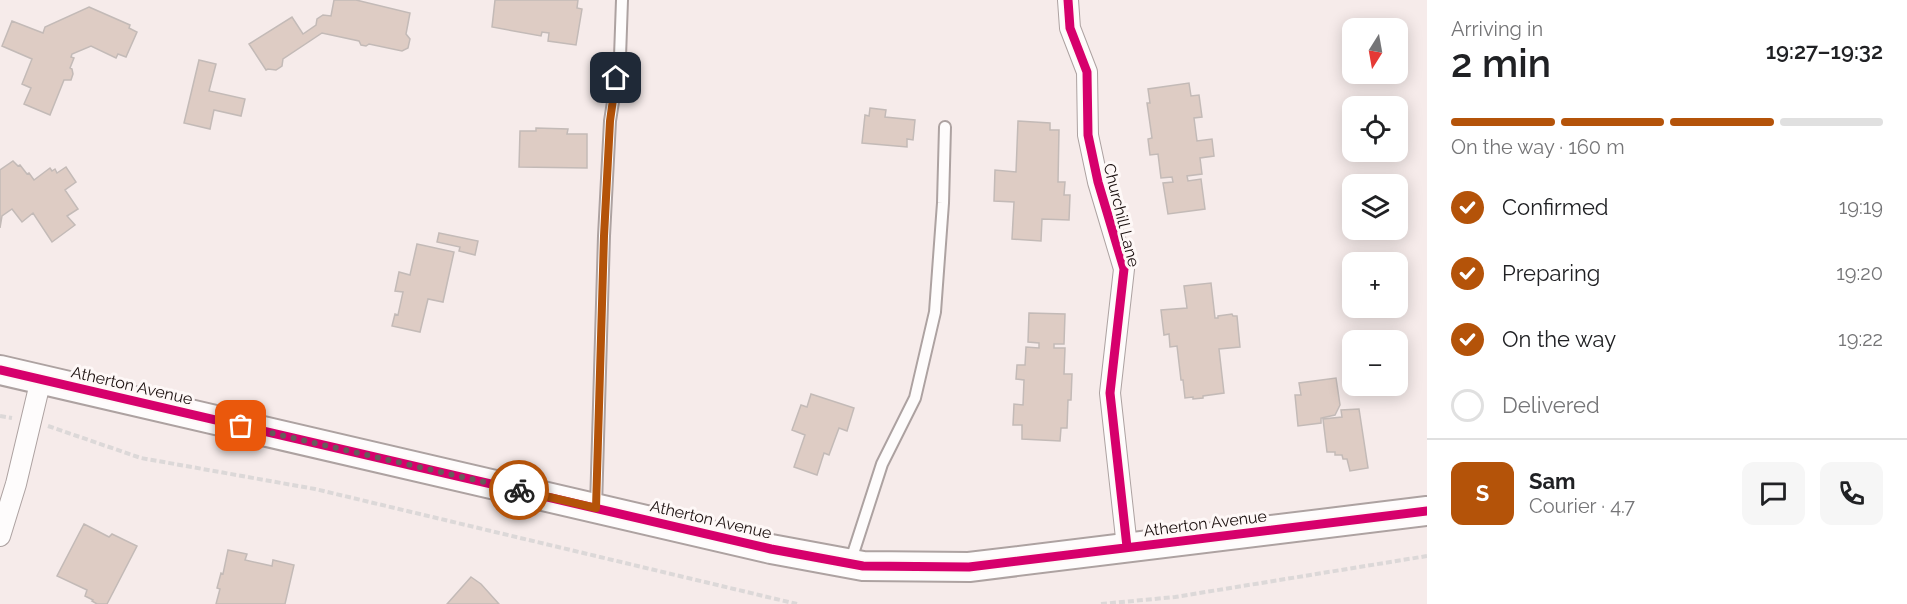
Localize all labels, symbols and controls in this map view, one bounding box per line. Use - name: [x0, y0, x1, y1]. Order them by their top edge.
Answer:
- text: Arriving in: [1451, 17, 1543, 41]
- north arrow: [1342, 18, 1408, 84]
- map controls: [1342, 18, 1408, 396]
- text: 19:27–19:32: [1766, 38, 1883, 64]
- text: 2 min: [1451, 40, 1551, 86]
- pin: [590, 52, 641, 103]
- icon: home: [599, 61, 632, 94]
- button: locate: [1342, 96, 1408, 162]
- text: On the way · 160 m: [1451, 135, 1625, 159]
- street label: Churchill Lane: [1099, 161, 1144, 269]
- button: layers: [1342, 174, 1408, 240]
- icon: check: [1451, 191, 1484, 224]
- text: Confirmed: [1502, 194, 1609, 220]
- text: 19:19: [1839, 195, 1883, 219]
- button: +: [1342, 252, 1408, 318]
- icon: check: [1451, 257, 1484, 290]
- text: Preparing: [1502, 260, 1600, 286]
- text: 19:20: [1836, 261, 1883, 285]
- icon: check: [1451, 323, 1484, 356]
- text: On the way: [1502, 326, 1616, 352]
- text: 19:22: [1838, 327, 1883, 351]
- button: −: [1342, 330, 1408, 396]
- street label: Atherton Avenue: [69, 362, 194, 409]
- text: Delivered: [1502, 392, 1600, 418]
- pin: [215, 400, 266, 451]
- icon: bag: [224, 409, 257, 442]
- courier: [489, 460, 549, 520]
- button: chat: [1742, 462, 1805, 525]
- button: phone: [1820, 462, 1883, 525]
- text: Sam: [1529, 468, 1576, 494]
- icon: bike: [503, 474, 536, 507]
- text: S: [1476, 480, 1489, 506]
- text: Courier · 4.7: [1529, 494, 1635, 518]
- street label: Atherton Avenue: [648, 496, 773, 543]
- street label: Atherton Avenue: [1142, 507, 1268, 540]

